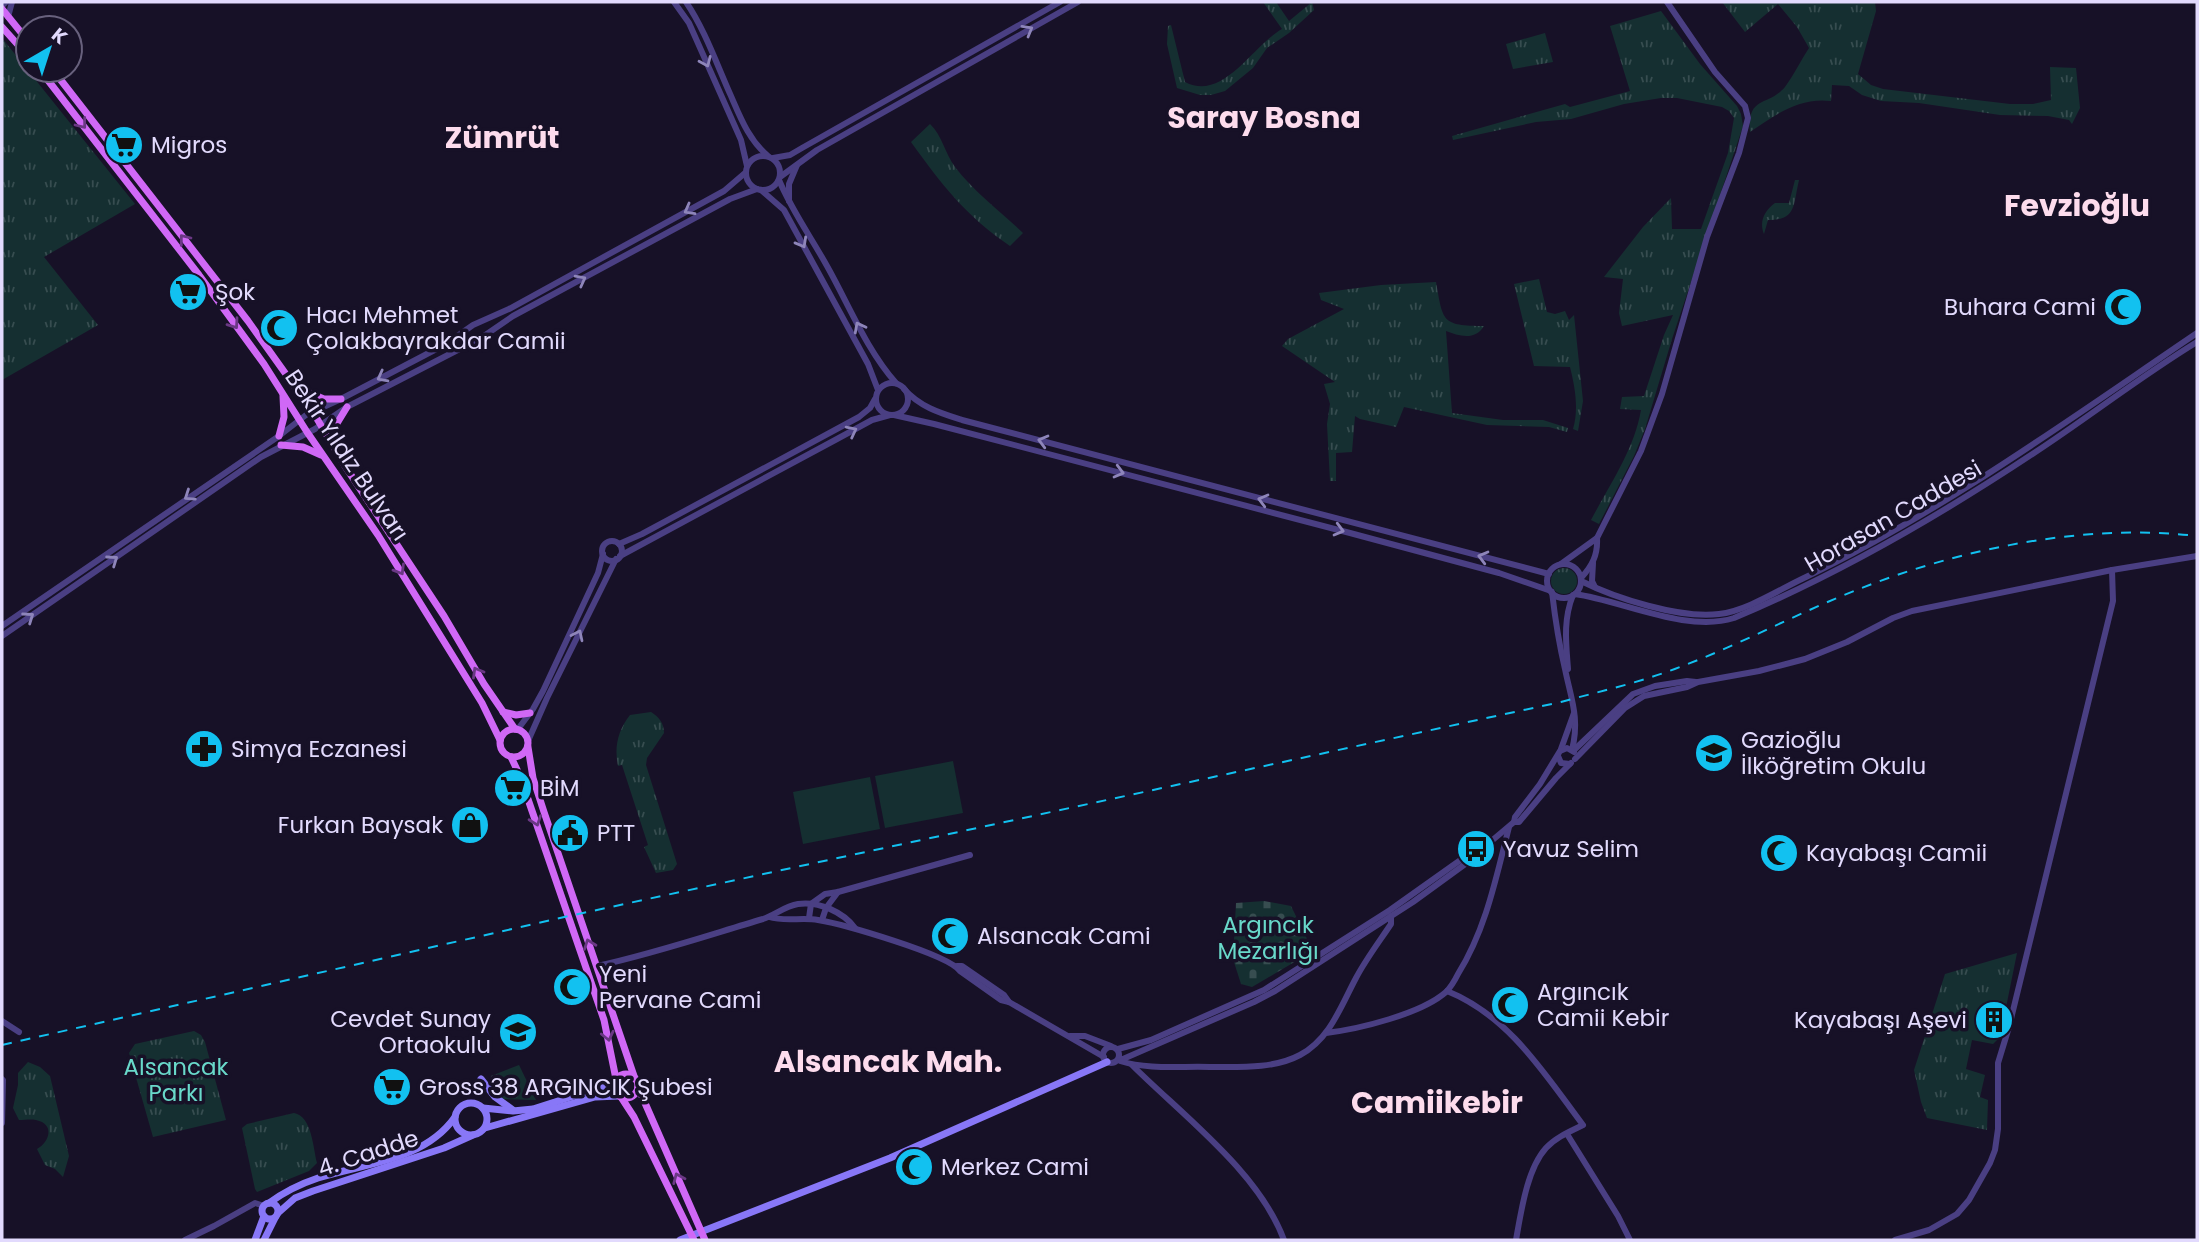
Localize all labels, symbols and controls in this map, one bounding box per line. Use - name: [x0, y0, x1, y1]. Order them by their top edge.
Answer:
- north arrow: [14, 14, 84, 84]
- text: K: [46, 22, 73, 51]
- one-way arrow: [1021, 25, 1033, 38]
- one-way arrow: [698, 54, 712, 67]
- district label: Saray Bosna: [1167, 96, 1361, 139]
- one-way arrow: [74, 116, 87, 128]
- district label: Zümrüt: [444, 116, 560, 159]
- supermarket icon: Migros: [103, 124, 145, 166]
- place label: Migros: [151, 129, 227, 161]
- district label: Fevzioğlu: [2004, 184, 2150, 227]
- one-way arrow: [684, 202, 696, 215]
- one-way arrow: [180, 235, 193, 247]
- one-way arrow: [794, 236, 807, 248]
- supermarket icon: Şok: [167, 271, 209, 313]
- one-way arrow: [574, 274, 586, 288]
- place label: Şok: [215, 276, 255, 308]
- mosque icon: Buhara Cami: [2102, 286, 2144, 328]
- place label: Buhara Cami: [1944, 291, 2096, 323]
- place label: Hacı Mehmet Çolakbayrakdar Camii: [306, 299, 566, 357]
- mosque icon: Hacı Mehmet Çolakbayrakdar Camii: [258, 307, 300, 349]
- one-way arrow: [226, 317, 239, 330]
- one-way arrow: [853, 321, 867, 334]
- street label: Bekir Yıldız Bulvarı: [278, 363, 416, 547]
- one-way arrow: [376, 369, 389, 382]
- one-way arrow: [845, 425, 857, 439]
- one-way arrow: [1037, 435, 1049, 449]
- street label: Horasan Caddesi: [1799, 452, 1987, 580]
- one-way arrow: [1113, 464, 1125, 478]
- one-way arrow: [184, 488, 197, 500]
- one-way arrow: [1257, 493, 1269, 508]
- one-way arrow: [1333, 522, 1345, 536]
- one-way arrow: [1477, 551, 1489, 565]
- one-way arrow: [105, 555, 118, 568]
- one-way arrow: [391, 563, 404, 576]
- one-way arrow: [22, 612, 35, 625]
- one-way arrow: [570, 630, 584, 642]
- one-way arrow: [472, 667, 485, 680]
- place label: Gazioğlu İlköğretim Okulu: [1741, 724, 1926, 782]
- pharmacy icon: Simya Eczanesi: [183, 728, 225, 770]
- school or university icon: Gazioğlu İlköğretim Okulu: [1693, 732, 1735, 774]
- place label: Simya Eczanesi: [231, 733, 407, 765]
- supermarket icon: BİM: [492, 767, 534, 809]
- place label: BİM: [540, 772, 580, 804]
- shop icon: Furkan Baysak: [449, 804, 491, 846]
- place label: Furkan Baysak: [278, 809, 443, 841]
- public building icon: PTT: [549, 812, 591, 854]
- one-way arrow: [528, 814, 542, 826]
- place label: PTT: [597, 817, 635, 849]
- bus stop icon: Yavuz Selim: [1455, 828, 1497, 870]
- mosque icon: Kayabaşı Camii: [1758, 832, 1800, 874]
- place label: Yavuz Selim: [1503, 833, 1639, 865]
- place label: Kayabaşı Camii: [1806, 837, 1987, 869]
- park label: Argıncık Mezarlığı: [1217, 909, 1319, 967]
- mosque icon: Alsancak Cami: [929, 915, 971, 957]
- place label: Alsancak Cami: [977, 920, 1151, 952]
- one-way arrow: [584, 939, 598, 951]
- place label: Yeni Pervane Cami: [599, 958, 761, 1016]
- mosque icon: Yeni Pervane Cami: [551, 966, 593, 1008]
- place label: Argıncık Camii Kebir: [1537, 976, 1669, 1034]
- mosque icon: Argıncık Camii Kebir: [1489, 984, 1531, 1026]
- building icon: Kayabaşı Aşevi: [1973, 999, 2015, 1041]
- place label: Cevdet Sunay Ortaokulu: [330, 1003, 491, 1061]
- place label: Kayabaşı Aşevi: [1794, 1004, 1967, 1036]
- school or university icon: Cevdet Sunay Ortaokulu: [497, 1011, 539, 1053]
- one-way arrow: [600, 1030, 615, 1042]
- district label: Alsancak Mah.: [774, 1040, 1002, 1083]
- park label: Alsancak Parkı: [124, 1051, 229, 1109]
- supermarket icon: Gross 38 ARGINCIK Şubesi: [371, 1066, 413, 1108]
- place label: Gross 38 ARGINCIK Şubesi: [419, 1071, 713, 1103]
- district label: Camiikebir: [1351, 1081, 1523, 1124]
- street label: 4. Cadde: [314, 1122, 422, 1184]
- mosque icon: Merkez Cami: [893, 1146, 935, 1188]
- place label: Merkez Cami: [941, 1151, 1089, 1183]
- one-way arrow: [672, 1172, 686, 1185]

